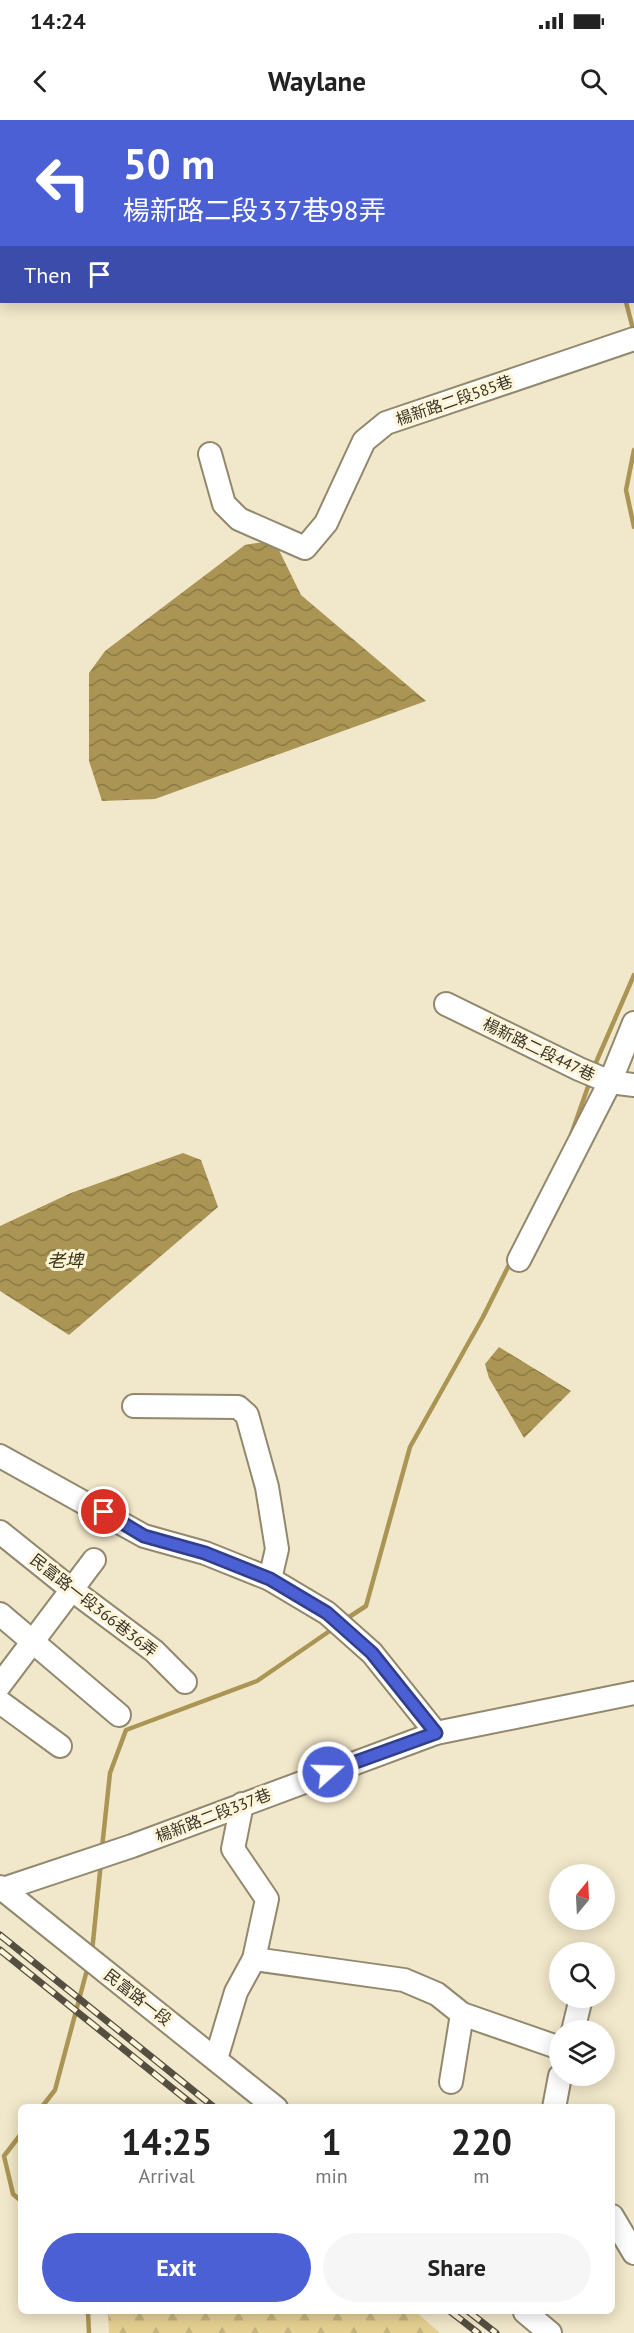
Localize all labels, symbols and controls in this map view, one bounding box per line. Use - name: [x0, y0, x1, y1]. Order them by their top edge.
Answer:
- text: 14:24: [30, 7, 86, 35]
- text: Waylane: [268, 64, 366, 98]
- icon: back: [24, 65, 57, 98]
- icon: search: [577, 65, 610, 98]
- text: 50 m: [123, 136, 215, 191]
- icon: left: [24, 144, 102, 222]
- text: 楊新路二段337巷98弄: [123, 193, 386, 227]
- icon: arrive: [83, 258, 116, 291]
- text: Then: [24, 261, 71, 289]
- street label: 楊新路二段585巷: [393, 371, 515, 429]
- street label: 楊新路二段447巷: [480, 1013, 598, 1085]
- water label: 老埤: [47, 1249, 85, 1272]
- pin: [78, 1486, 129, 1537]
- icon: arrive: [87, 1495, 120, 1528]
- street label: 民富路一段366巷36弄: [27, 1549, 161, 1661]
- position arrow: [296, 1740, 360, 1804]
- street label: 楊新路二段337巷: [152, 1784, 274, 1846]
- north arrow: [549, 1864, 615, 1930]
- map controls: [549, 1864, 615, 2086]
- button: search: [549, 1942, 615, 2008]
- street label: 民富路一段: [100, 1964, 176, 2030]
- button: layers: [549, 2020, 615, 2086]
- text: 14:25: [121, 2118, 212, 2165]
- text: 1: [321, 2118, 342, 2165]
- text: 220: [451, 2118, 512, 2165]
- text: Arrival: [139, 2163, 195, 2189]
- text: min: [315, 2163, 348, 2189]
- text: m: [473, 2163, 490, 2189]
- button: Exit: [42, 2233, 311, 2302]
- button: Share: [323, 2233, 591, 2302]

